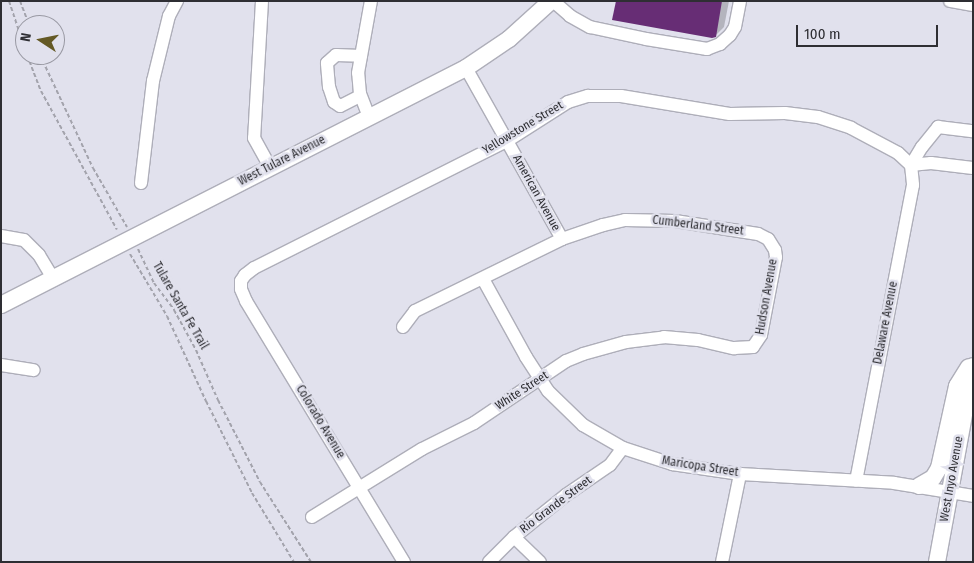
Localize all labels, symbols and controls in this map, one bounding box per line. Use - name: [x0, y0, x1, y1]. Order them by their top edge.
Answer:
- north arrow: [15, 15, 65, 65]
- scale bar: [799, 15, 942, 47]
- text: 100 m: [804, 25, 841, 43]
- text: N: [17, 32, 35, 43]
- street label: Yellowstone Street: [480, 98, 566, 158]
- street label: West Tulare Avenue: [236, 133, 328, 189]
- street label: American Avenue: [509, 152, 563, 234]
- street label: Cumberland Street: [651, 213, 745, 239]
- street label: Hudson Avenue: [753, 258, 781, 336]
- street label: Tulare Santa Fe Trail: [149, 260, 211, 352]
- street label: Delaware Avenue: [871, 280, 901, 366]
- street label: White Street: [493, 369, 551, 413]
- street label: Colorado Avenue: [292, 383, 348, 461]
- street label: West Inyo Avenue: [937, 435, 967, 523]
- street label: Maricopa Street: [661, 454, 739, 480]
- street label: Rio Grande Street: [517, 473, 595, 537]

